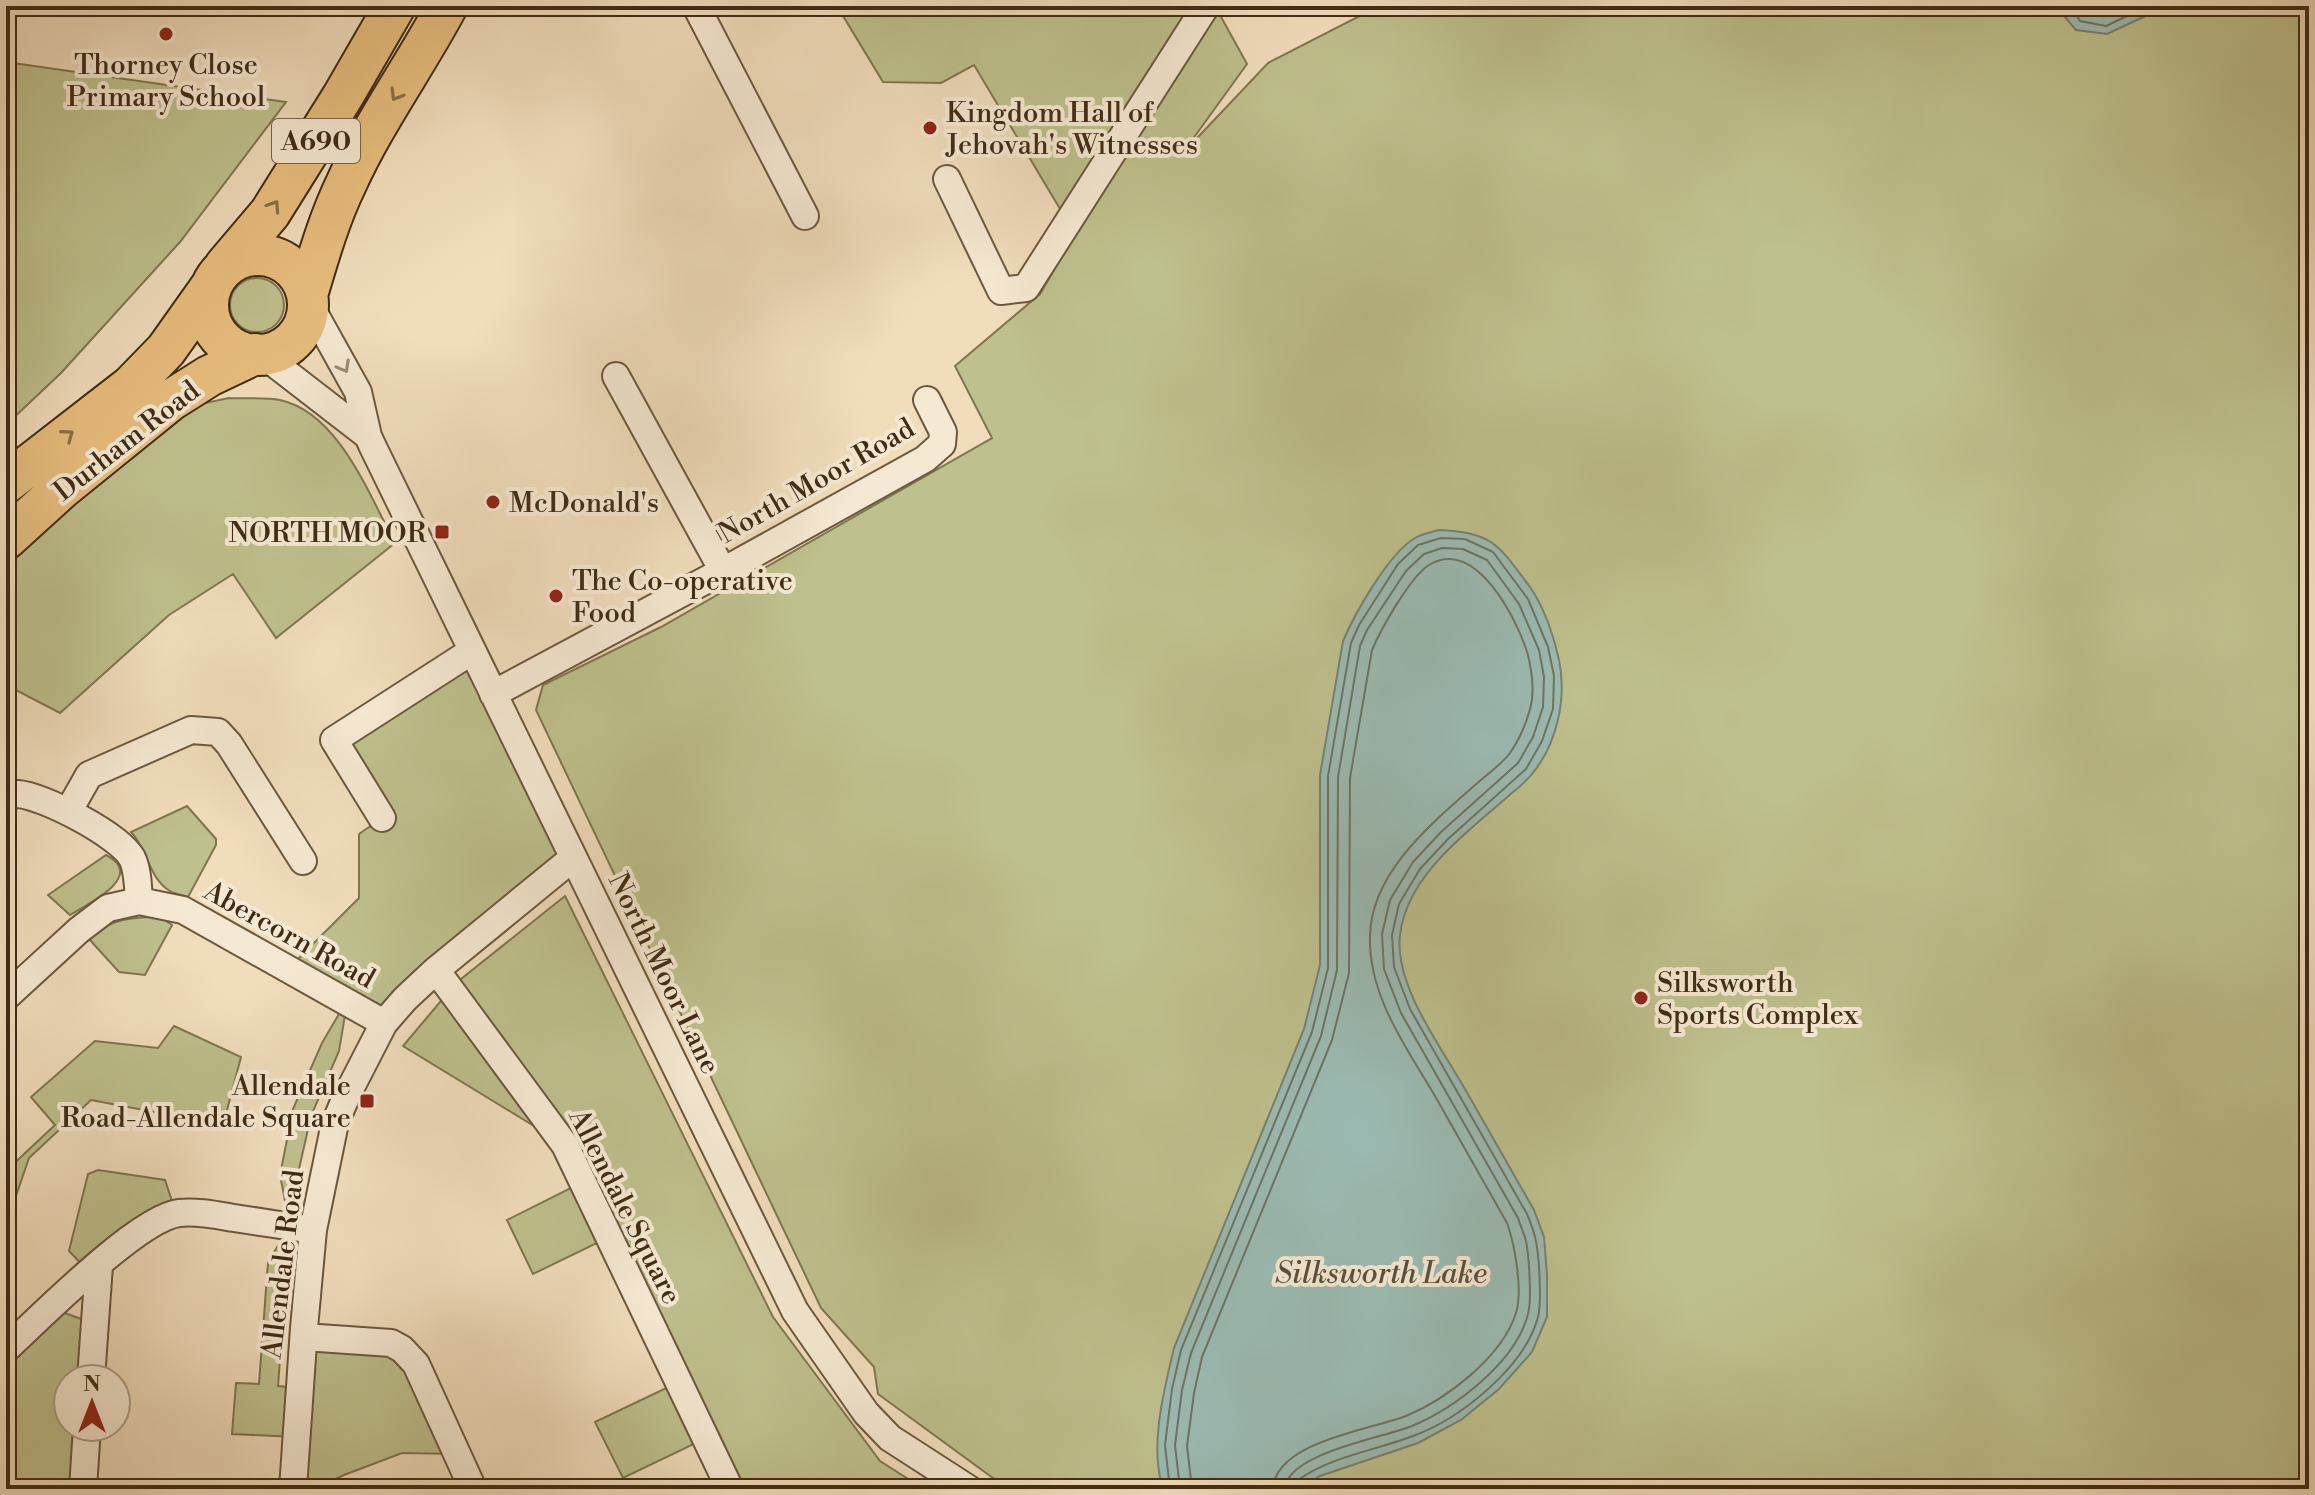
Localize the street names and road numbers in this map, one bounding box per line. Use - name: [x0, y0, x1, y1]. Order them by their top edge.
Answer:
- road number: A690: [272, 119, 360, 163]
- street label: Durham Road: [47, 373, 207, 509]
- street label: North Moor Road: [712, 411, 921, 552]
- street label: North Moor Lane: [600, 867, 727, 1080]
- street label: Abercorn Road: [197, 873, 381, 997]
- street label: Allendale Square: [560, 1102, 689, 1310]
- street label: Allendale Road: [254, 1168, 312, 1362]

